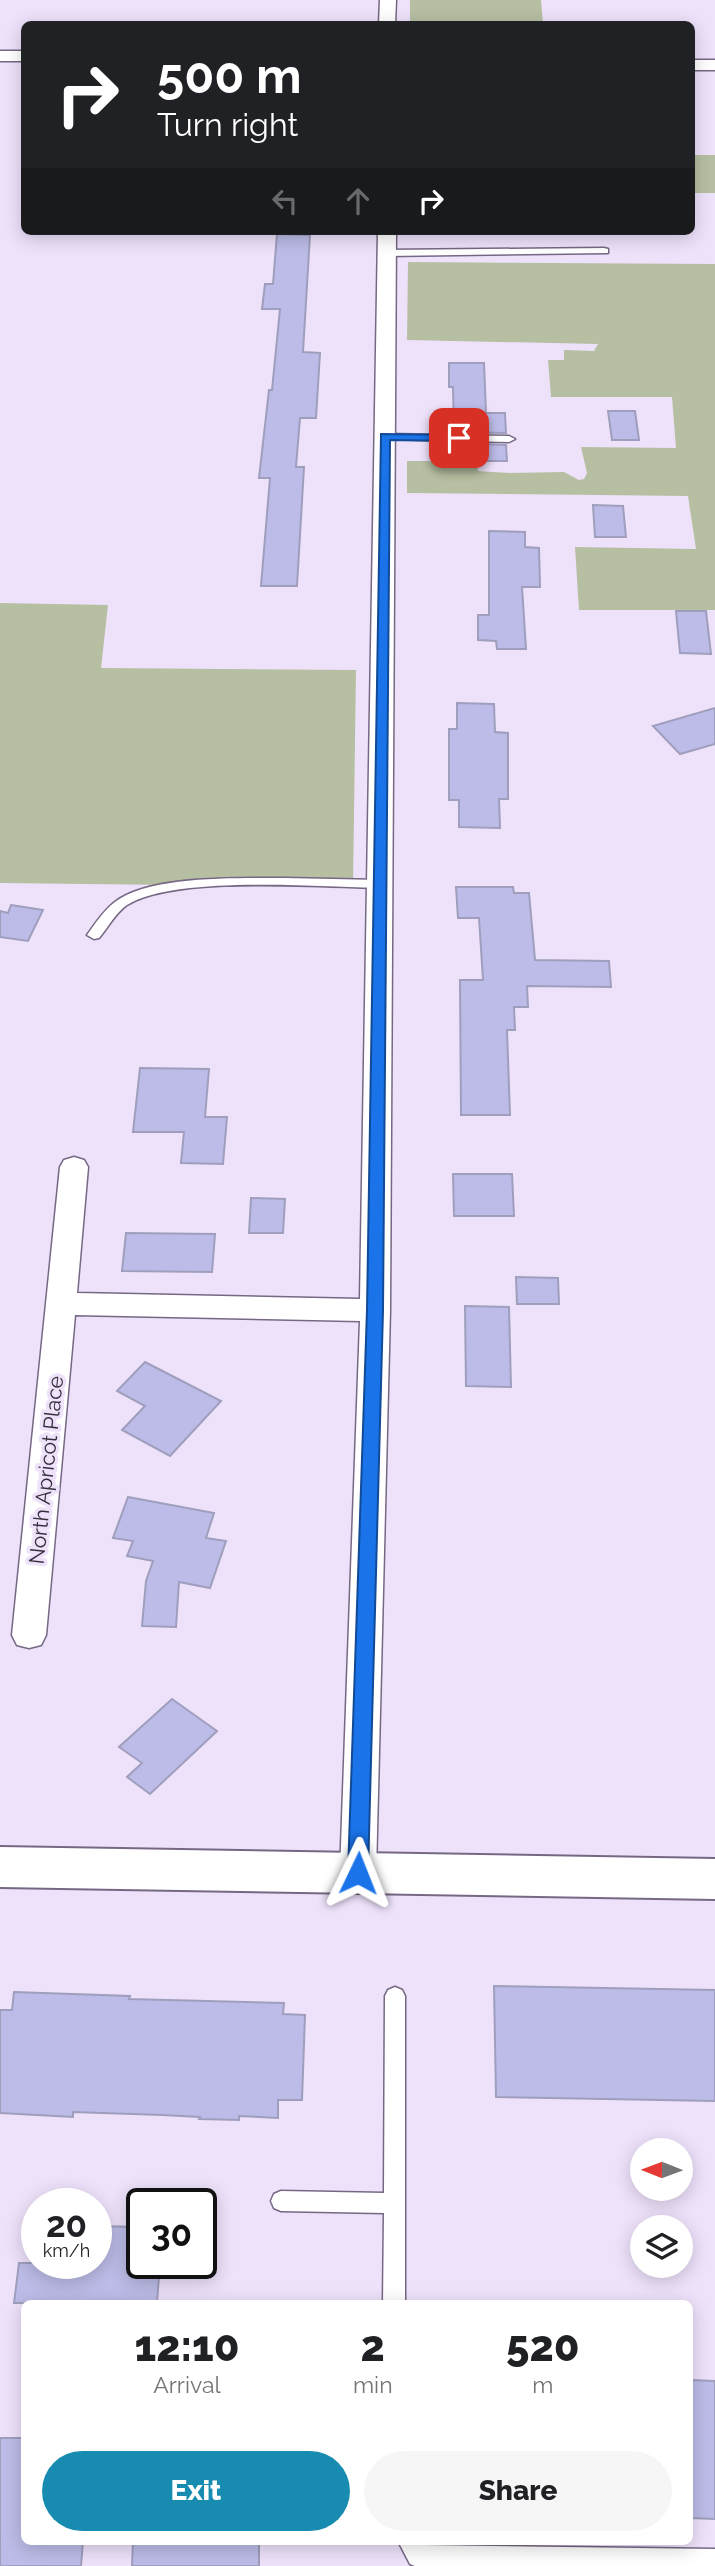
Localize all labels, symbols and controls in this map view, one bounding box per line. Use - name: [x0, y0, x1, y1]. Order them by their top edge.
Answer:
- text: 500 m: [157, 47, 302, 104]
- icon: right: [42, 49, 133, 140]
- text: Turn right: [157, 106, 298, 143]
- icon: left: [266, 182, 304, 220]
- icon: ahead: [339, 182, 377, 220]
- icon: right: [412, 182, 450, 220]
- pin: [429, 408, 489, 468]
- icon: arrive: [440, 419, 478, 457]
- street label: North Apricot Place: [24, 1375, 68, 1565]
- position arrow: [321, 1836, 395, 1910]
- north arrow: [630, 2138, 693, 2202]
- map controls: [630, 2138, 693, 2278]
- speed limit sign: 30: [126, 2188, 217, 2279]
- text: 20: [46, 2204, 87, 2245]
- button: layers: [630, 2215, 693, 2278]
- text: km/h: [43, 2240, 90, 2261]
- text: 12:10: [134, 2322, 240, 2371]
- text: 2: [361, 2322, 385, 2371]
- text: 520: [506, 2322, 580, 2371]
- text: Arrival: [153, 2371, 221, 2398]
- text: min: [353, 2371, 393, 2398]
- text: m: [532, 2371, 553, 2398]
- button: Exit: [42, 2451, 350, 2531]
- button: Share: [364, 2451, 672, 2531]

